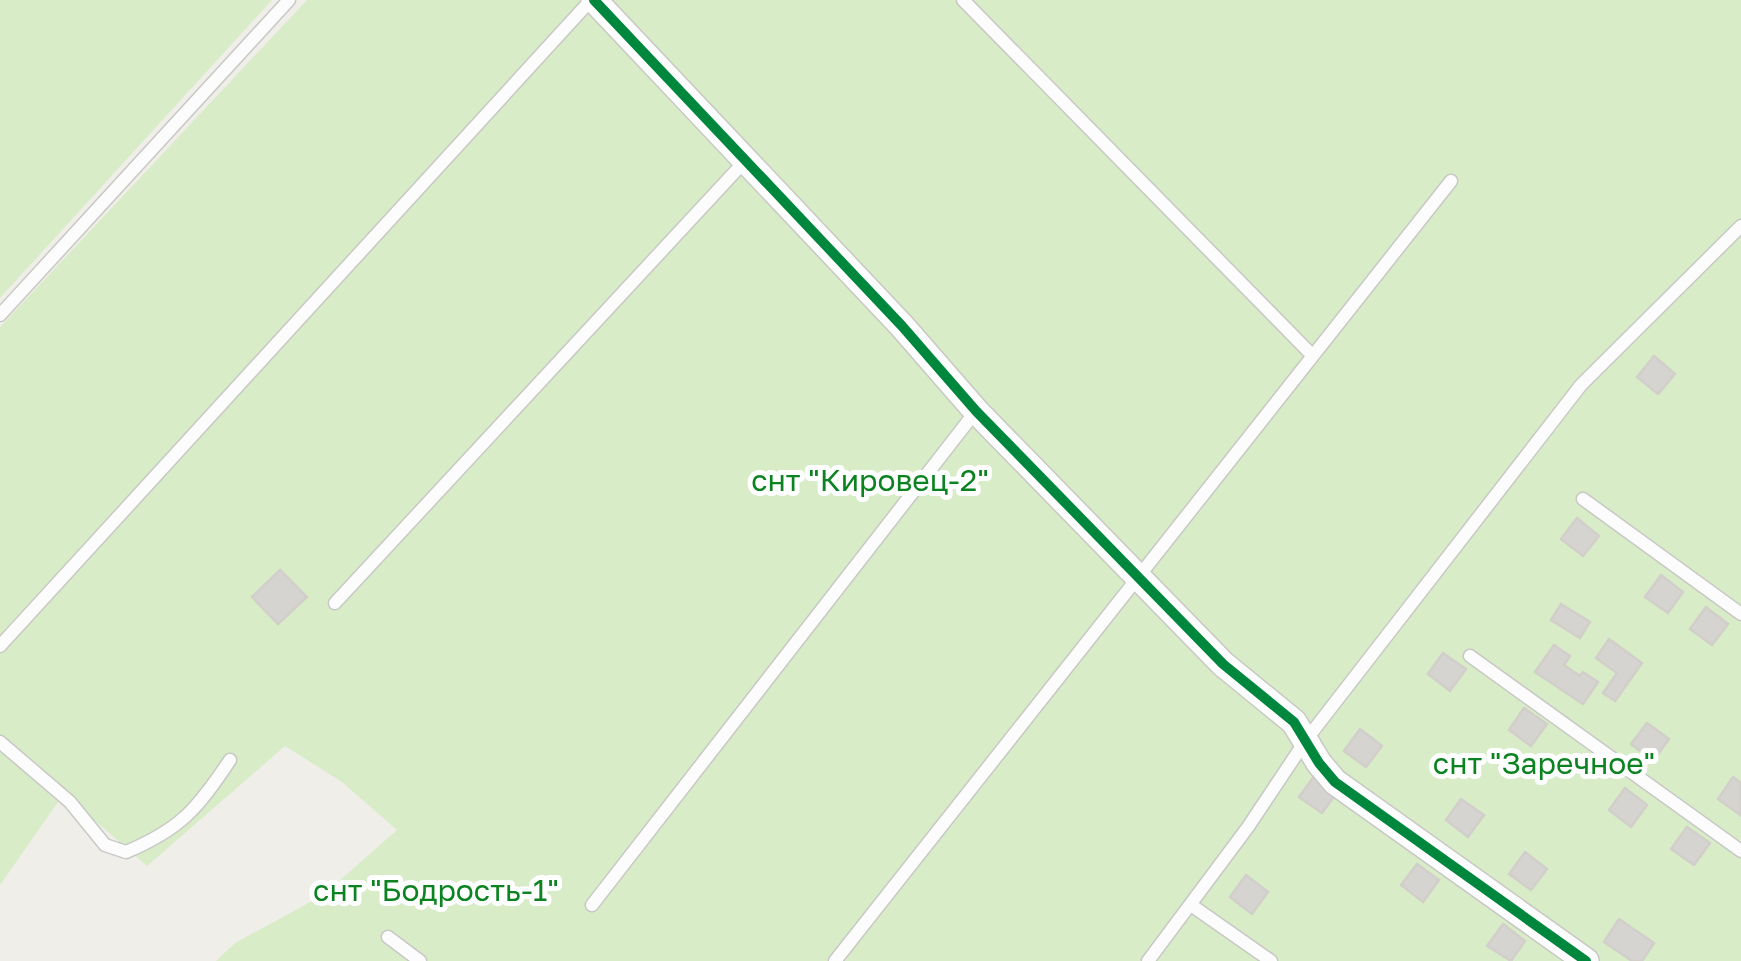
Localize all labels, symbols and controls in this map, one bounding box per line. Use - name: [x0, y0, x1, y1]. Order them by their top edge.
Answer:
- park label: снт "Кировец-2": [751, 462, 989, 498]
- park label: снт "Заречное": [1433, 745, 1655, 781]
- park label: снт "Бодрость-1": [313, 872, 559, 908]

